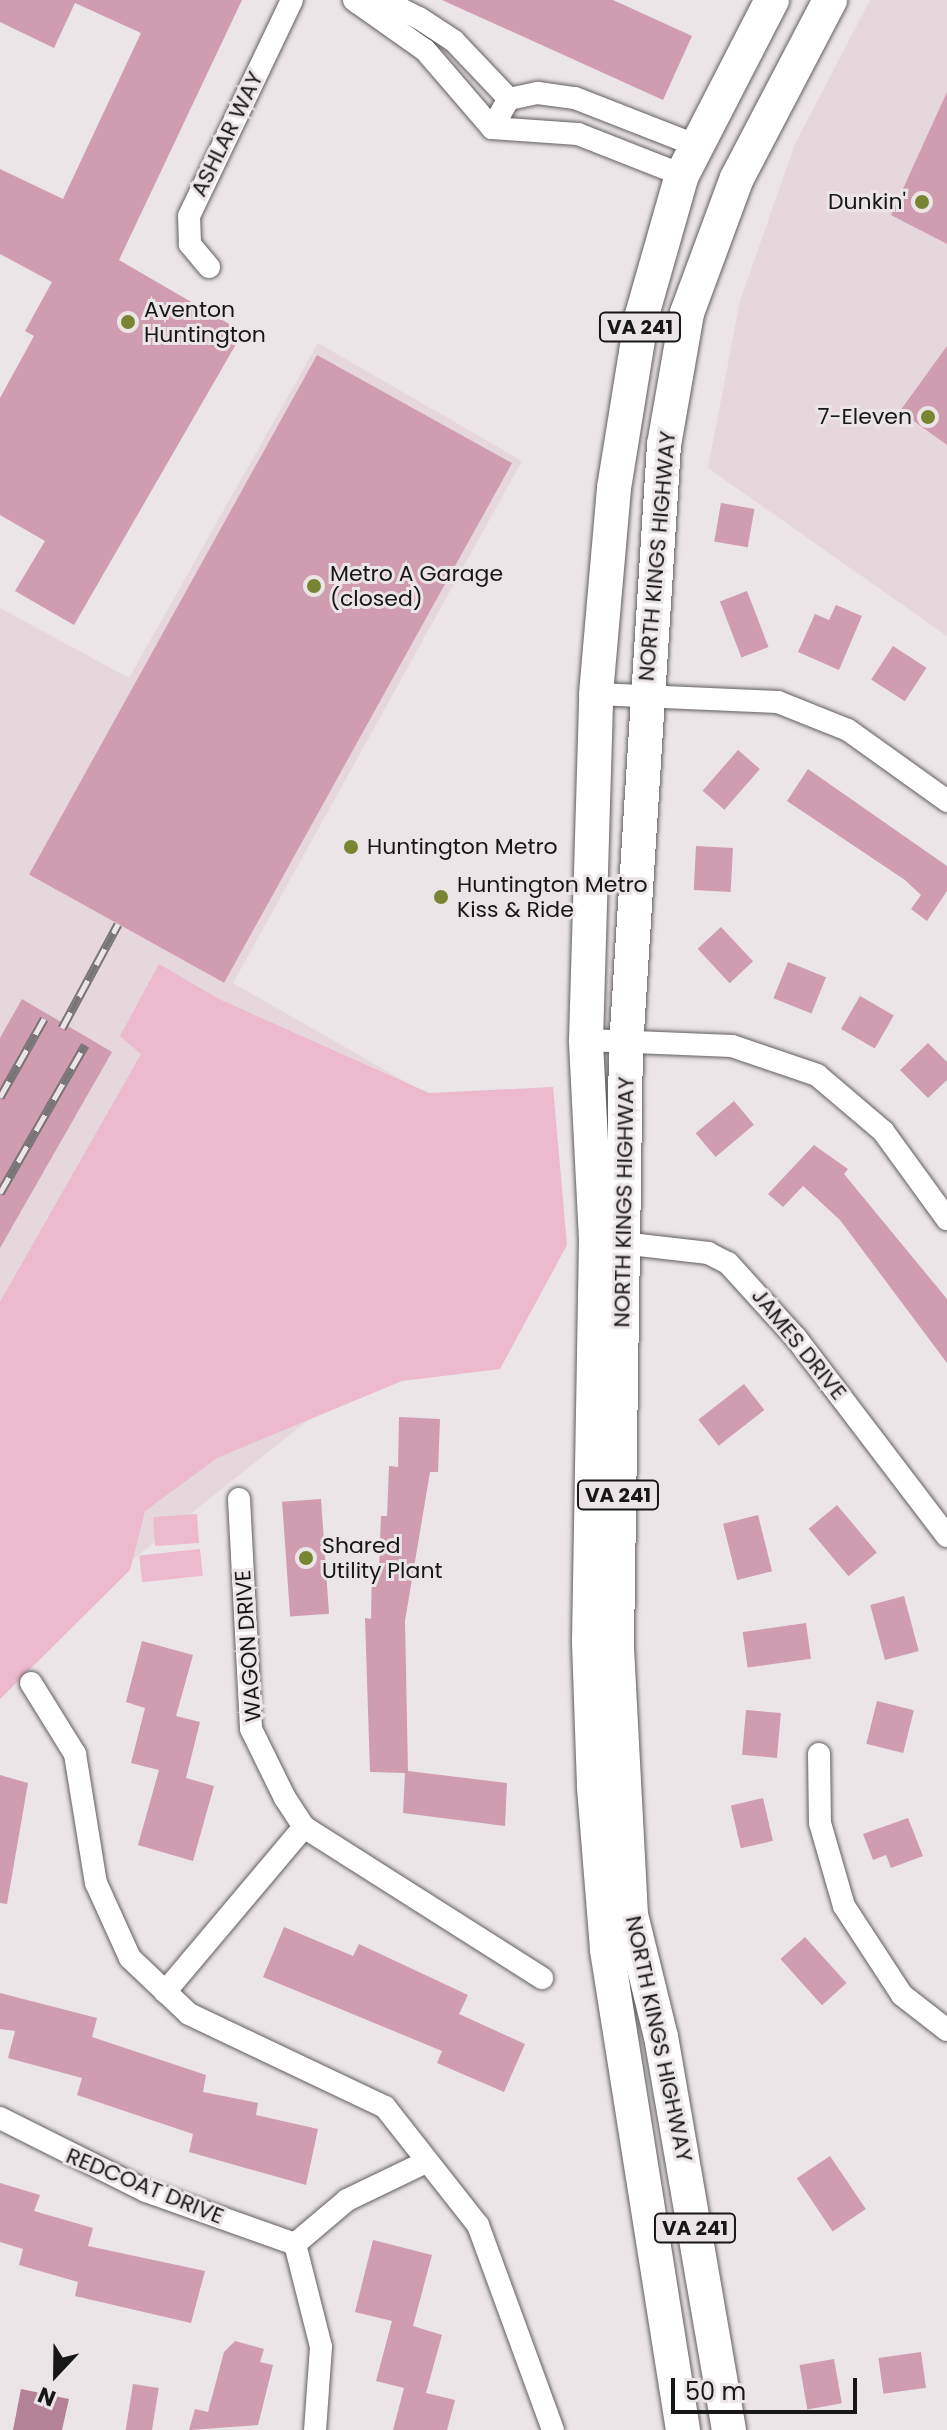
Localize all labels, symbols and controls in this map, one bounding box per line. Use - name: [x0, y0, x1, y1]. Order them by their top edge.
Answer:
- street label: ASHLAR WAY: [185, 67, 269, 201]
- place label: Dunkin': [828, 189, 906, 215]
- marker: Dunkin': [913, 193, 931, 211]
- place label: Aventon Huntington: [144, 296, 266, 348]
- road number: VA 241: [598, 311, 682, 343]
- marker: Aventon Huntington: [119, 313, 137, 331]
- place label: 7-Eleven: [817, 404, 912, 430]
- marker: 7-Eleven: [919, 408, 937, 426]
- street label: NORTH KINGS HIGHWAY: [633, 430, 681, 682]
- place label: Metro A Garage (closed): [330, 560, 503, 612]
- marker: Metro A Garage (closed): [305, 577, 323, 595]
- place label: Huntington Metro: [367, 834, 558, 860]
- marker: Huntington Metro: [342, 838, 360, 856]
- place label: Huntington Metro Kiss & Ride: [457, 871, 648, 922]
- marker: Huntington Metro Kiss & Ride: [432, 888, 450, 906]
- street label: NORTH KINGS HIGHWAY: [609, 1076, 639, 1328]
- street label: JAMES DRIVE: [746, 1283, 852, 1405]
- road number: VA 241: [576, 1479, 660, 1511]
- place label: Shared Utility Plant: [322, 1532, 442, 1584]
- marker: Shared Utility Plant: [297, 1549, 315, 1567]
- street label: WAGON DRIVE: [230, 1569, 266, 1723]
- street label: NORTH KINGS HIGHWAY: [620, 1913, 698, 2165]
- street label: REDCOAT DRIVE: [62, 2142, 228, 2230]
- road number: VA 241: [653, 2212, 737, 2244]
- north arrow: [16, 2334, 96, 2414]
- scale bar: [675, 2362, 861, 2412]
- text: 50 m: [685, 2375, 746, 2408]
- text: N: [33, 2379, 60, 2414]

